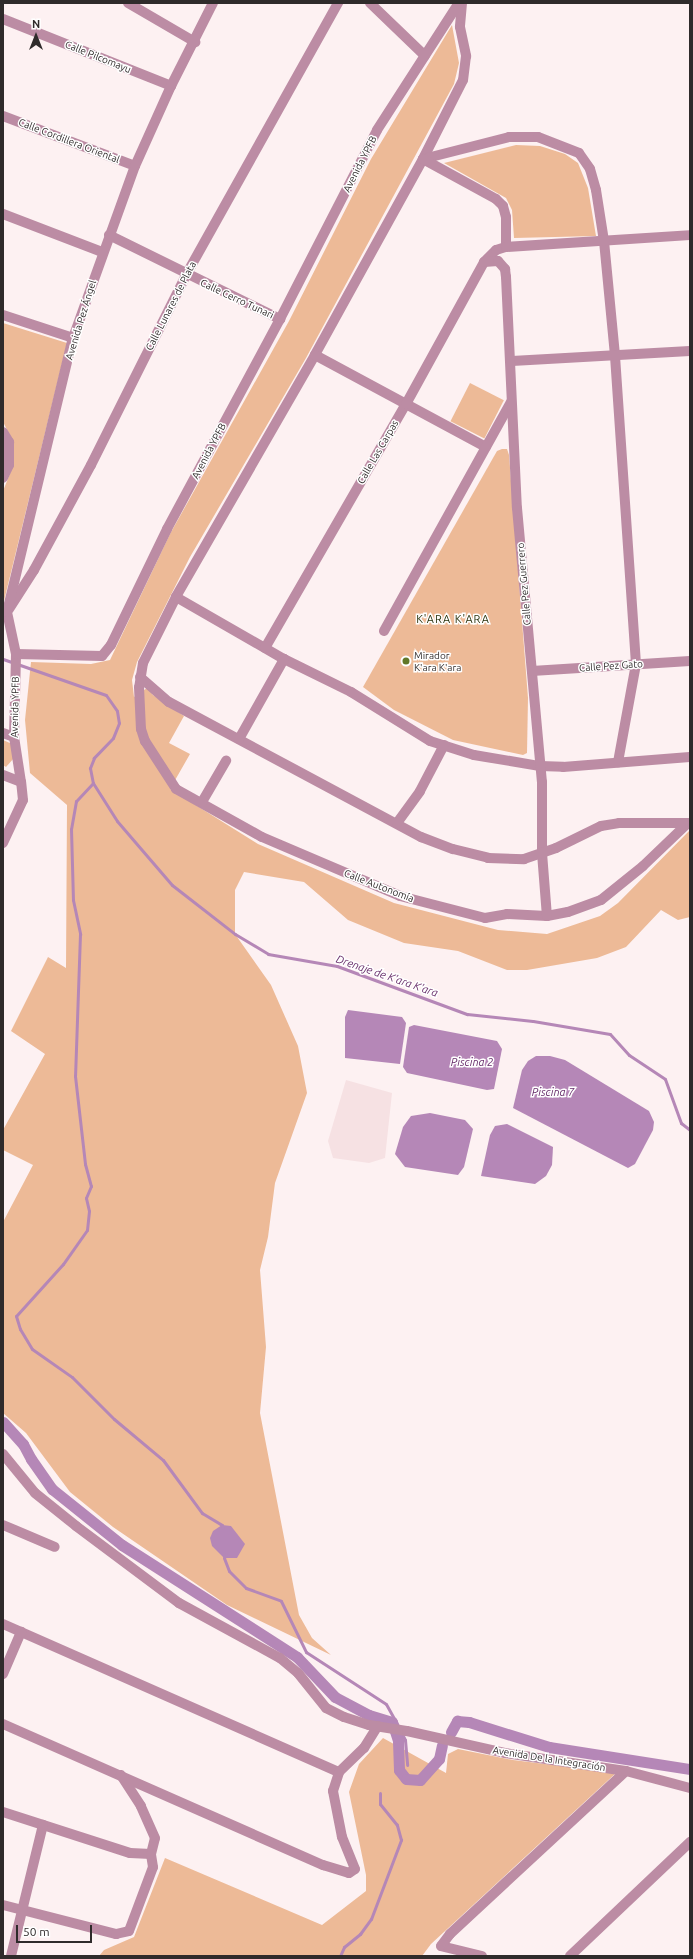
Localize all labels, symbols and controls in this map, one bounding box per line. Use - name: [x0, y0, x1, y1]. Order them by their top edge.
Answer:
- north arrow: [16, 16, 56, 56]
- text: N: [32, 18, 40, 30]
- street label: Calle Pilcomayu: [63, 38, 133, 76]
- street label: Calle Cordillera Oriental: [17, 116, 121, 166]
- street label: Avenida YPFB: [341, 134, 379, 194]
- street label: Calle Lunares de Plata: [143, 259, 199, 353]
- street label: Calle Cerro Tunari: [198, 277, 276, 321]
- street label: Avenida Pez Ángel: [63, 279, 99, 361]
- street label: Calle Las Carpas: [355, 418, 401, 486]
- street label: Avenida YPFB: [189, 421, 229, 481]
- street label: Calle Pez Guerrero: [514, 542, 534, 626]
- district label: K'ARA K'ARA: [416, 612, 490, 626]
- place label: Mirador K'ara K'ara: [414, 649, 461, 672]
- marker: Mirador K'ara K'ara: [401, 656, 411, 666]
- street label: Calle Pez Gato: [579, 658, 643, 674]
- street label: Avenida YPFB: [8, 676, 22, 738]
- street label: Calle Autonomía: [342, 867, 416, 905]
- water label: Drenaje de K'ara K'ara: [334, 952, 440, 1000]
- water label: Piscina 2: [451, 1055, 493, 1069]
- water label: Piscina 7: [532, 1085, 574, 1099]
- street label: Avenida De la Integración: [492, 1744, 606, 1774]
- scale bar: [18, 1917, 94, 1943]
- text: 50 m: [23, 1925, 50, 1938]

